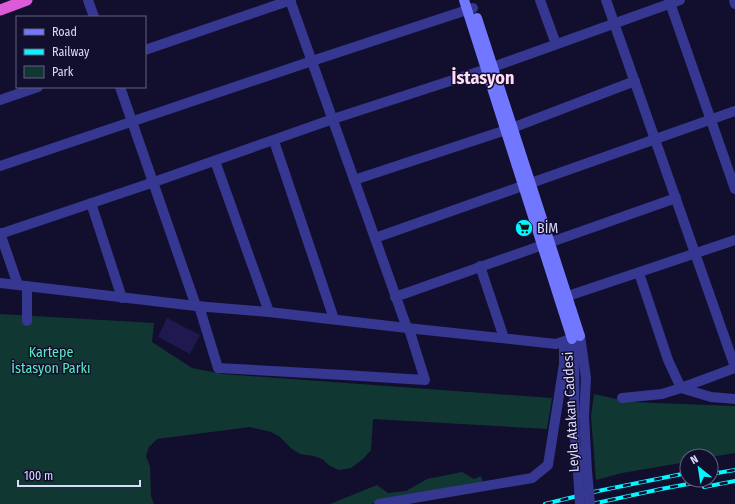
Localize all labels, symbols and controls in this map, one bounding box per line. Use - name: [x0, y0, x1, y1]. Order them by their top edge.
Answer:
- legend: [16, 16, 146, 88]
- text: Road: [52, 25, 77, 39]
- text: Railway: [52, 45, 90, 59]
- text: Park: [52, 65, 74, 79]
- district label: İstasyon: [452, 67, 514, 89]
- supermarket icon: BİM: [514, 218, 534, 238]
- place label: BİM: [537, 220, 558, 237]
- park label: Kartepe İstasyon Parkı: [11, 344, 91, 377]
- street label: Leyla Atakan Caddesi: [559, 351, 583, 473]
- north arrow: [679, 448, 719, 488]
- text: N: [688, 452, 700, 467]
- scale bar: [18, 462, 140, 488]
- text: 100 m: [24, 469, 53, 483]

